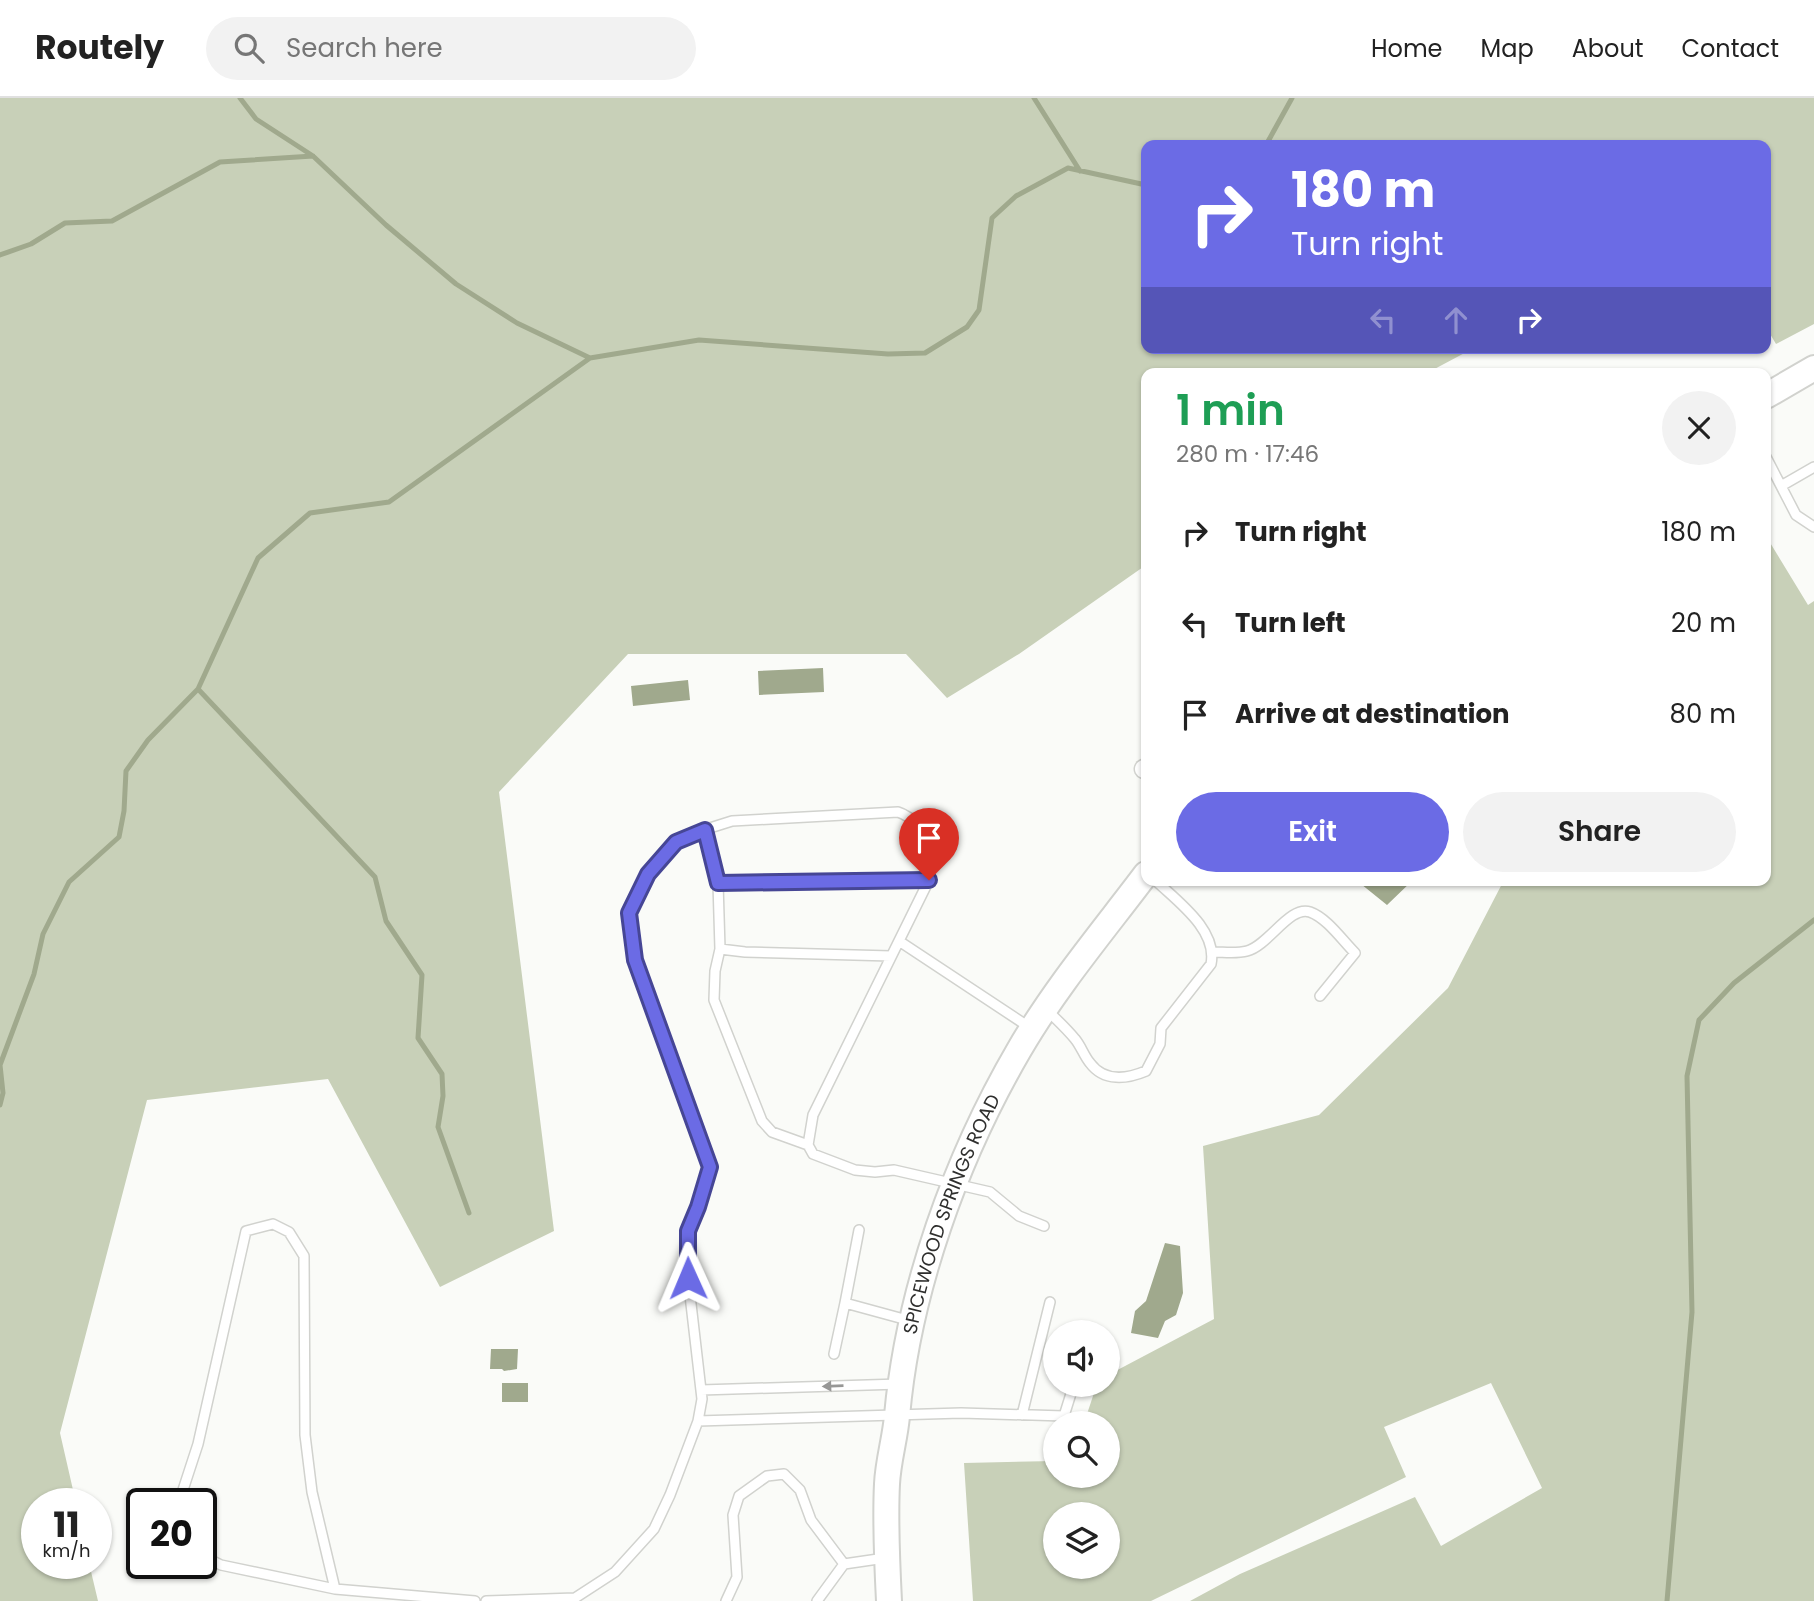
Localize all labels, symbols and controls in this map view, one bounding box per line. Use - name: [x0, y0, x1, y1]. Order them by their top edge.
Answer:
- search box: [206, 17, 696, 80]
- text: Routely: [35, 24, 164, 71]
- icon: search: [230, 29, 268, 67]
- text: Search here: [286, 30, 443, 66]
- text: Home: [1371, 32, 1443, 65]
- text: Map: [1481, 32, 1534, 65]
- text: About: [1572, 32, 1643, 65]
- text: Contact: [1681, 32, 1779, 65]
- text: 180 m: [1291, 156, 1435, 224]
- icon: right: [1176, 168, 1267, 259]
- text: Turn right: [1291, 221, 1443, 266]
- icon: left: [1364, 301, 1402, 339]
- icon: ahead: [1437, 301, 1475, 339]
- icon: right: [1510, 301, 1548, 339]
- text: 1 min: [1176, 381, 1285, 440]
- button: close: [1662, 391, 1736, 465]
- text: 280 m · 17:46: [1176, 438, 1319, 470]
- icon: right: [1176, 514, 1214, 552]
- text: Turn right: [1235, 514, 1367, 550]
- text: 180 m: [1661, 514, 1736, 550]
- icon: left: [1176, 605, 1214, 643]
- text: Turn left: [1235, 605, 1346, 641]
- text: 20 m: [1671, 605, 1736, 641]
- icon: arrive: [1176, 696, 1214, 734]
- text: Arrive at destination: [1235, 696, 1510, 732]
- text: 80 m: [1670, 696, 1736, 732]
- button: Exit: [1176, 792, 1449, 872]
- button: Share: [1463, 792, 1736, 872]
- pin: [899, 808, 959, 880]
- icon: arrive: [910, 819, 948, 857]
- street label: SPICEWOOD SPRINGS ROAD: [896, 1089, 1006, 1336]
- position arrow: [651, 1241, 725, 1315]
- map controls: [1043, 1320, 1120, 1579]
- button: sound: [1043, 1320, 1120, 1397]
- one-way arrow: [822, 1380, 844, 1392]
- button: search: [1043, 1411, 1120, 1488]
- speed limit sign: 20: [126, 1488, 217, 1579]
- text: 11: [53, 1500, 80, 1549]
- button: layers: [1043, 1502, 1120, 1579]
- text: km/h: [43, 1538, 90, 1563]

